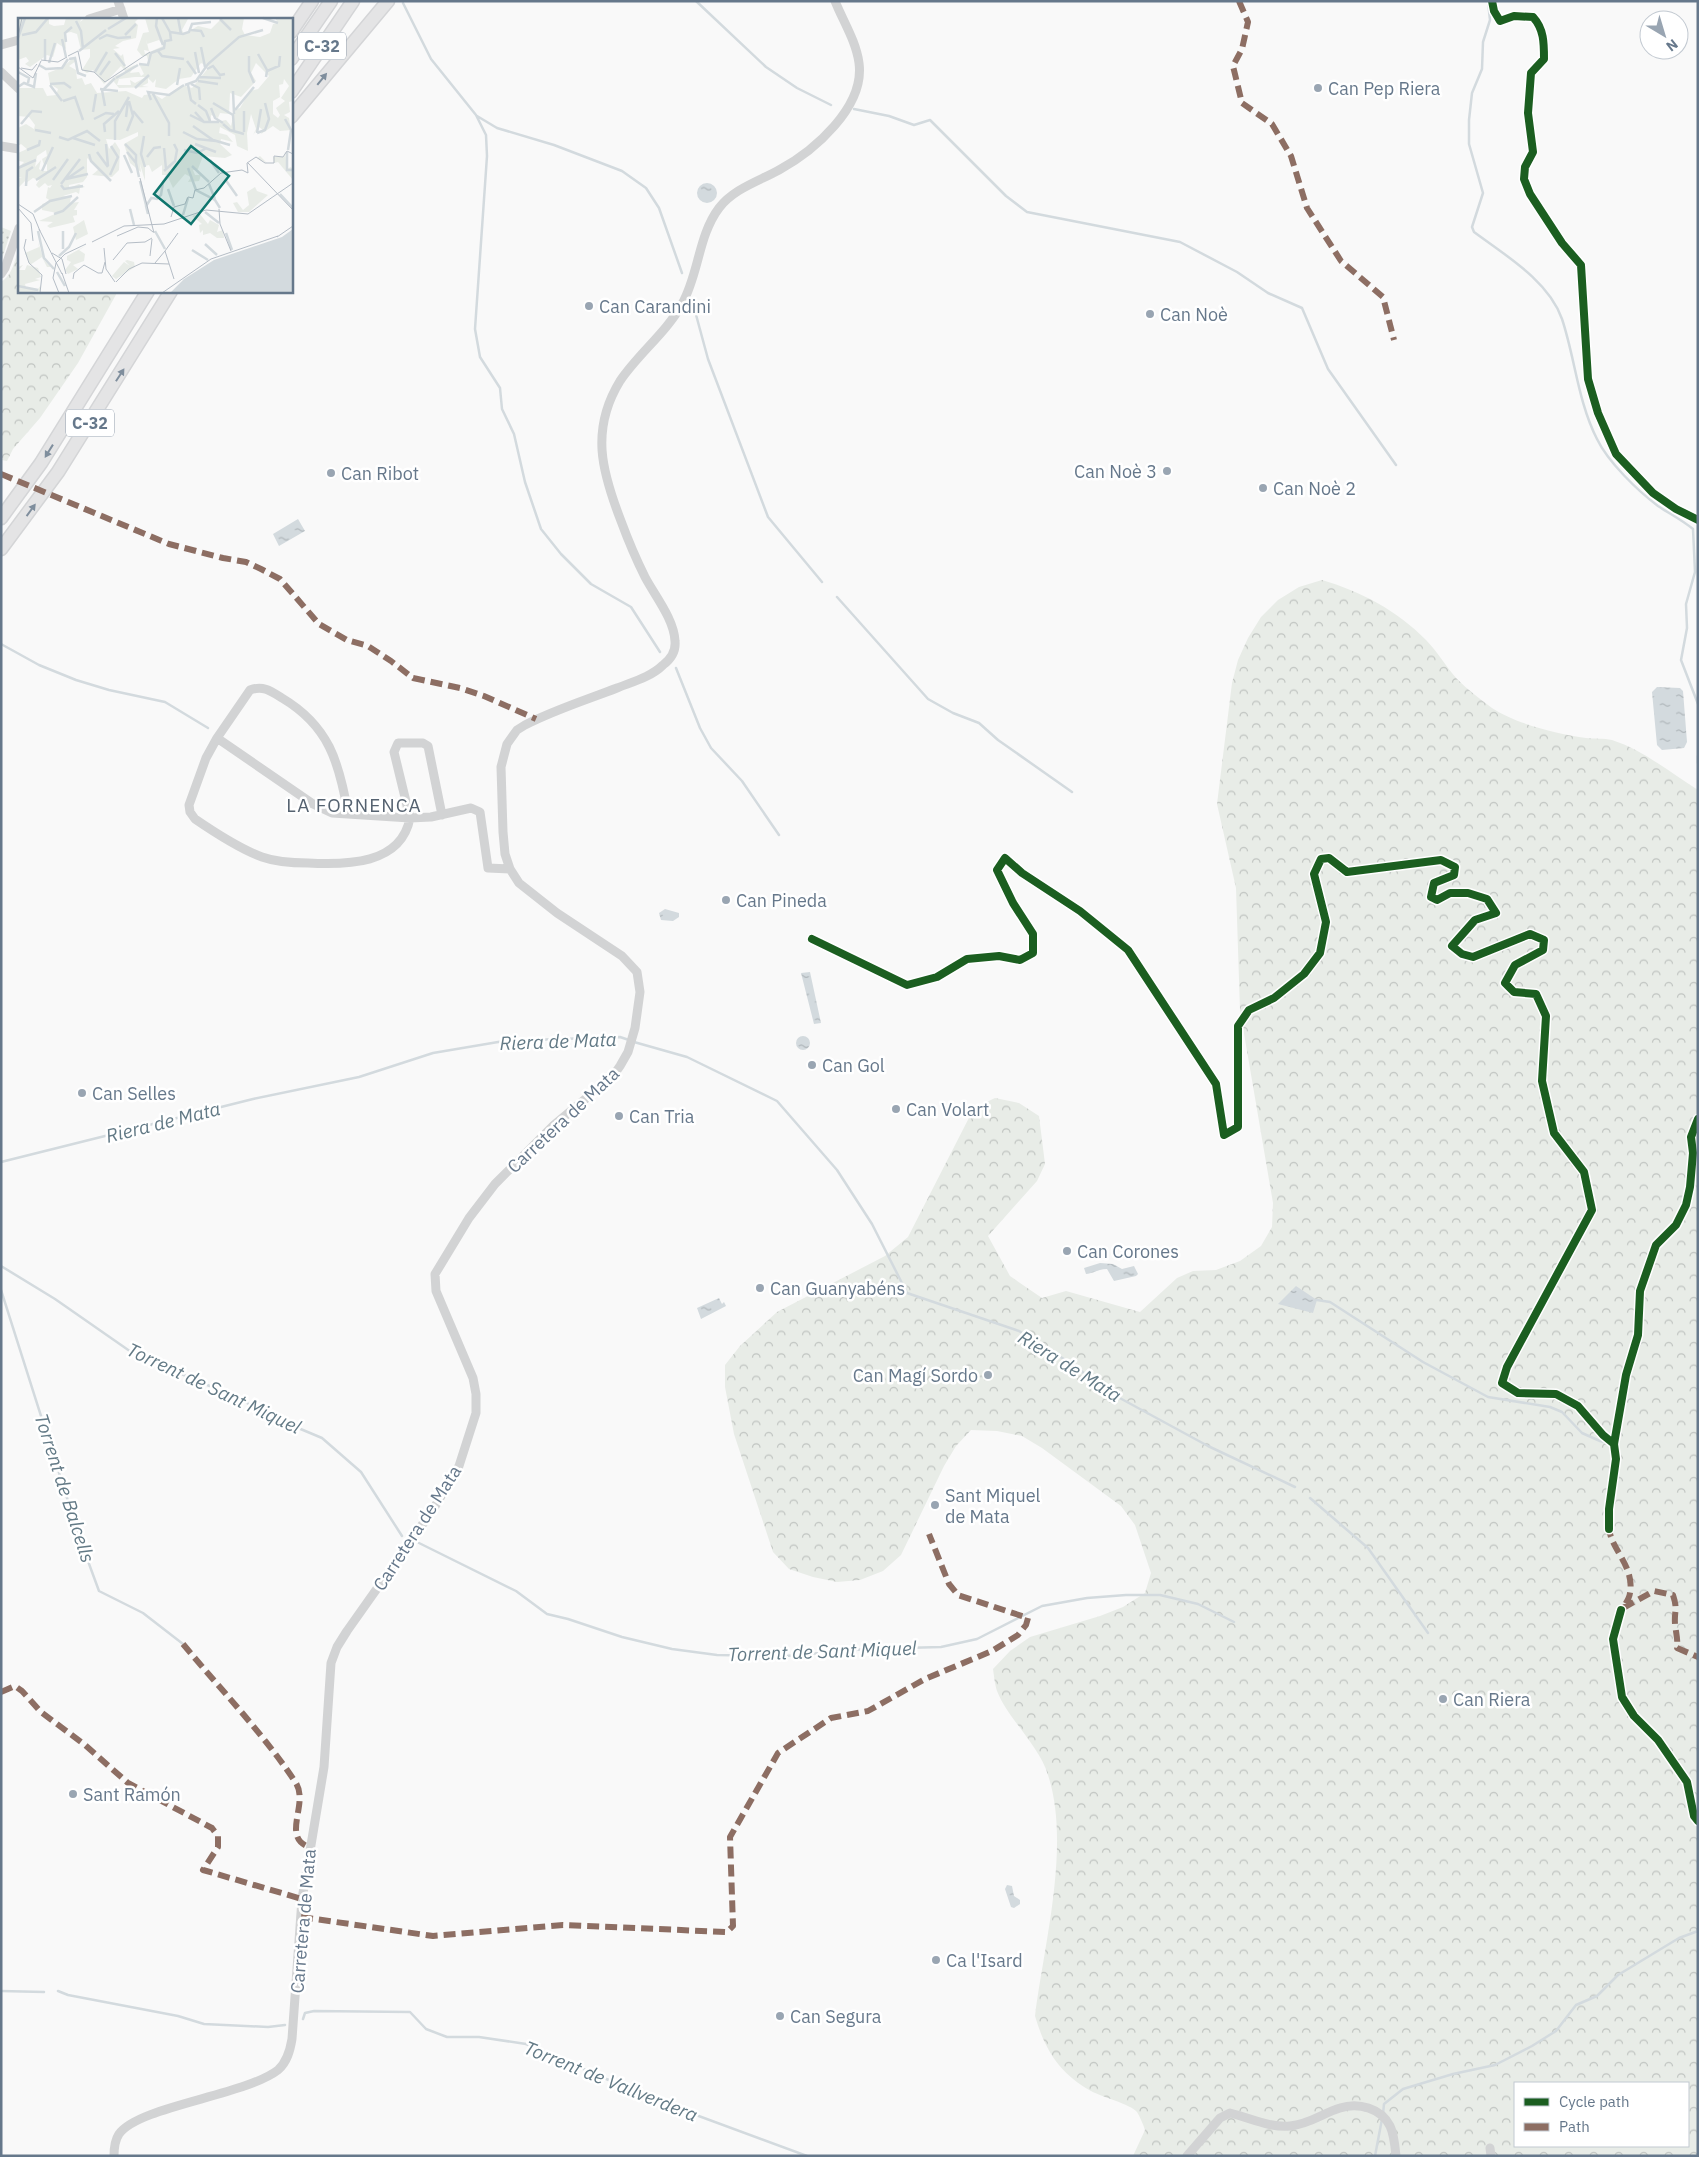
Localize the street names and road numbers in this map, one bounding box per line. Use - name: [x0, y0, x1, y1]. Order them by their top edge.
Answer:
- road number: C-32: [298, 32, 346, 59]
- road number: C-32: [66, 409, 114, 436]
- street label: Carretera de Mata: [502, 1062, 624, 1178]
- street label: Carretera de Mata: [368, 1461, 466, 1595]
- street label: Carretera de Mata: [285, 1847, 321, 1994]

